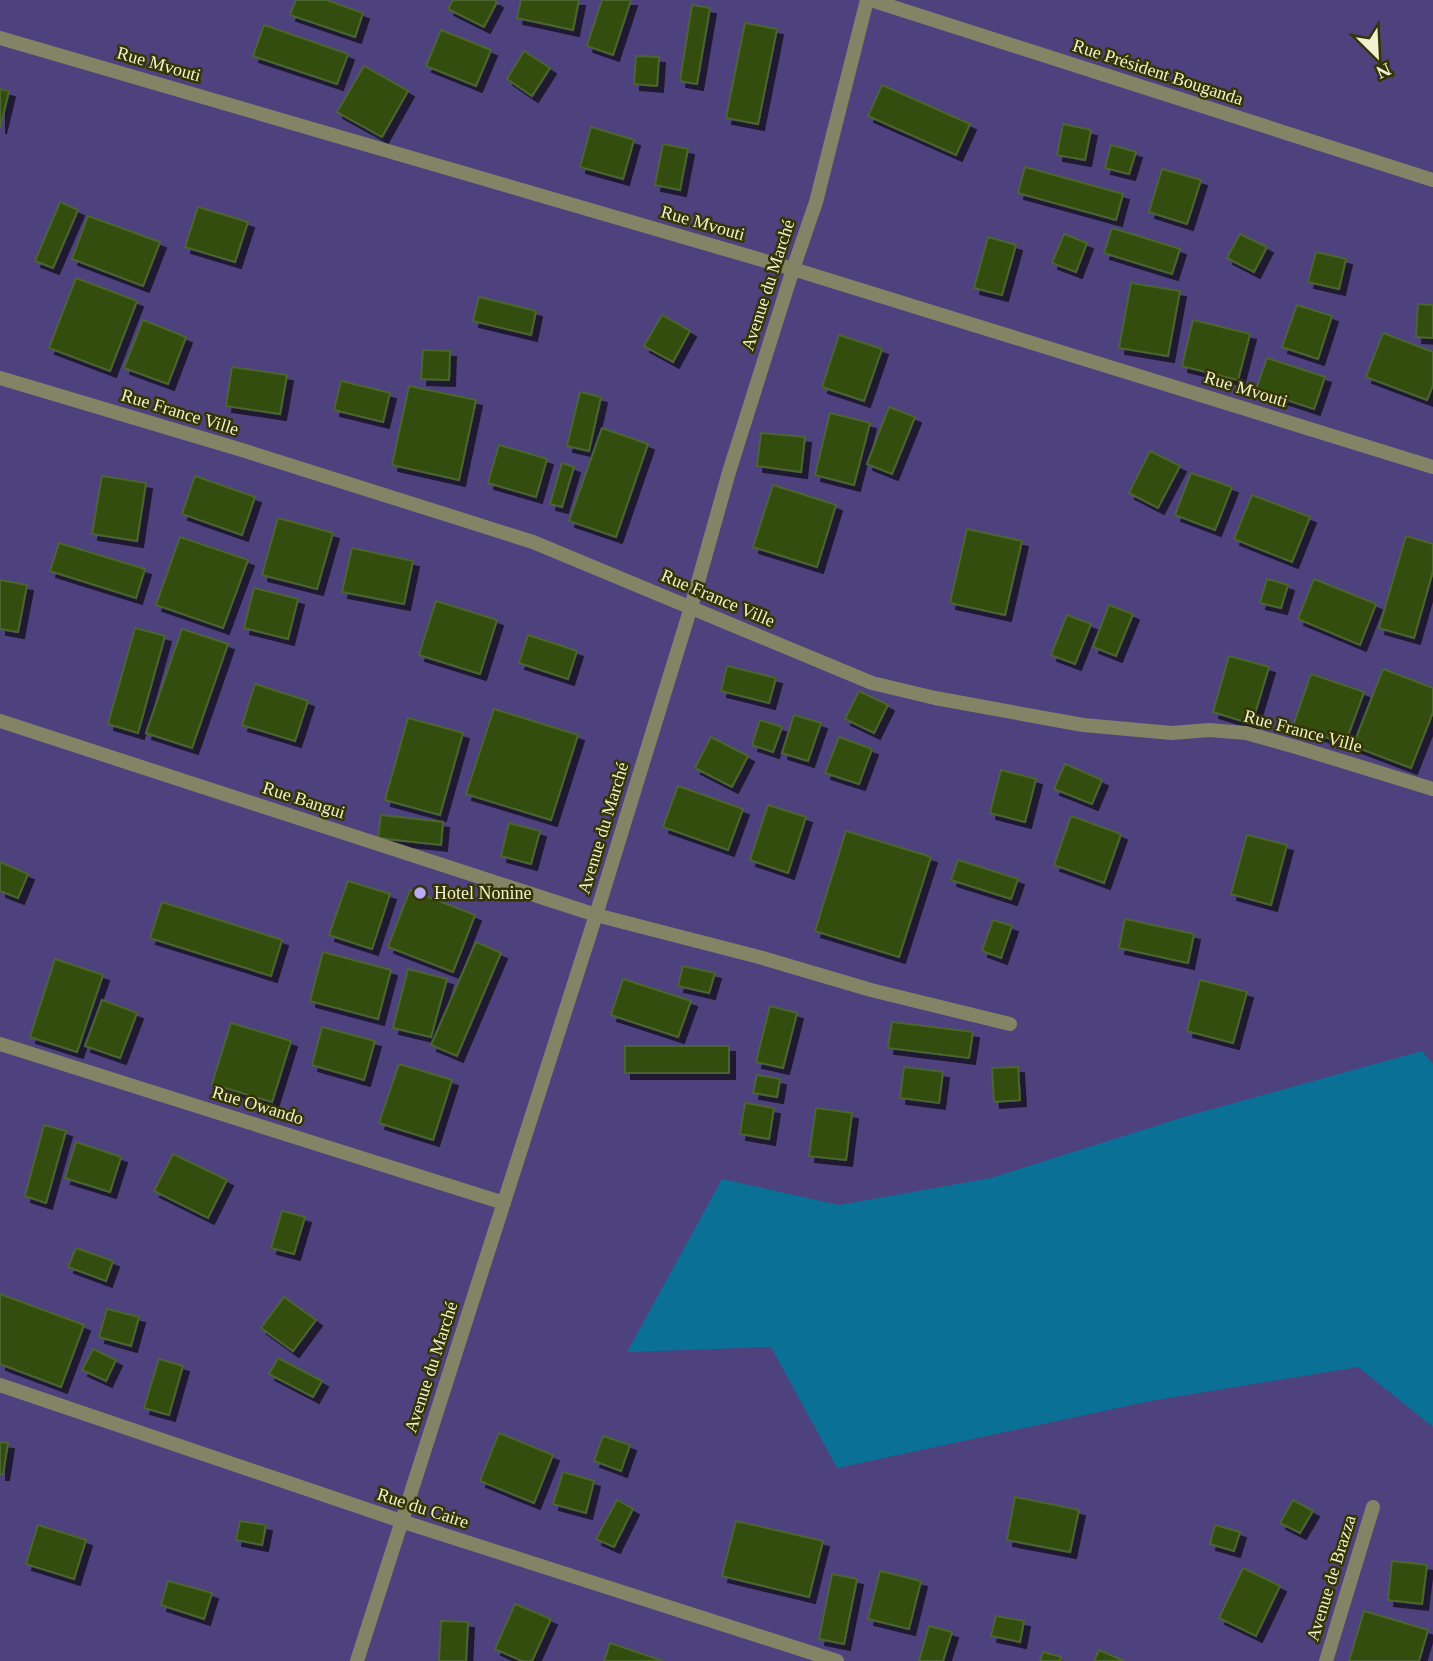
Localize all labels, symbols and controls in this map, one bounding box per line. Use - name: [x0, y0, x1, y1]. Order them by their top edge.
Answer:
- north arrow: [1342, 21, 1412, 91]
- street label: Rue Président Bouganda: [1070, 35, 1246, 109]
- street label: Rue Mvouti: [115, 42, 203, 86]
- text: N: [1373, 59, 1394, 84]
- street label: Rue Mvouti: [659, 201, 747, 245]
- street label: Avenue du Marché: [737, 217, 799, 353]
- street label: Rue Mvouti: [1202, 367, 1290, 411]
- street label: Rue France Ville: [119, 385, 241, 439]
- street label: Rue France Ville: [658, 565, 778, 631]
- street label: Rue France Ville: [1242, 706, 1364, 756]
- street label: Avenue du Marché: [573, 760, 633, 896]
- street label: Rue Bangui: [260, 777, 348, 823]
- place label: Hotel Nonine: [434, 883, 531, 903]
- marker: Hotel Nonine: [412, 885, 428, 901]
- street label: Rue Owando: [210, 1082, 306, 1128]
- street label: Avenue du Marché: [400, 1299, 462, 1435]
- street label: Rue du Caire: [375, 1484, 471, 1532]
- street label: Avenue de Brazza: [1302, 1513, 1360, 1643]

